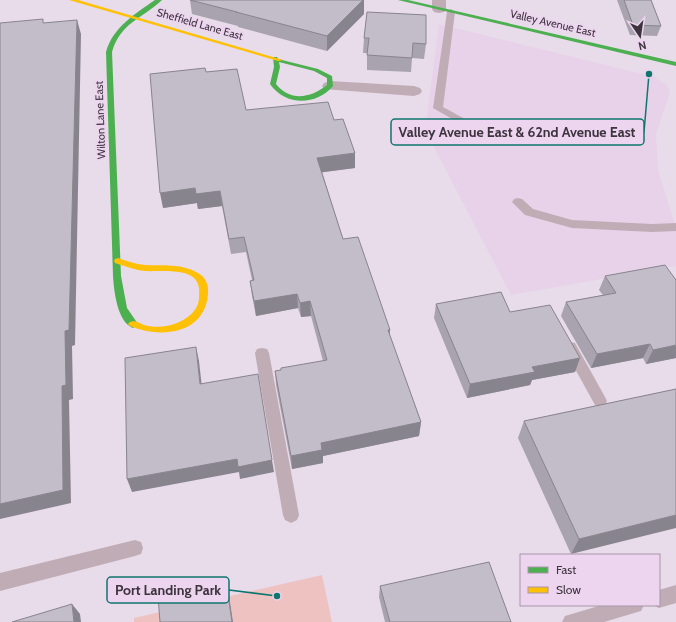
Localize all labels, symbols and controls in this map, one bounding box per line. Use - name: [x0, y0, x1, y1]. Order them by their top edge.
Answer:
- street label: Sheffield Lane East: [155, 5, 245, 43]
- street label: Valley Avenue East: [509, 6, 597, 40]
- north arrow: [620, 16, 660, 56]
- text: N: [637, 38, 648, 53]
- street label: Wilton Lane East: [92, 80, 108, 159]
- callout: Valley Avenue East & 62nd Avenue East: [391, 119, 644, 145]
- text: Valley Avenue East & 62nd Avenue East: [399, 123, 636, 141]
- legend: [520, 554, 660, 606]
- text: Fast: [556, 562, 576, 577]
- callout: Port Landing Park: [107, 577, 229, 603]
- text: Port Landing Park: [115, 581, 221, 599]
- text: Slow: [556, 582, 581, 597]

